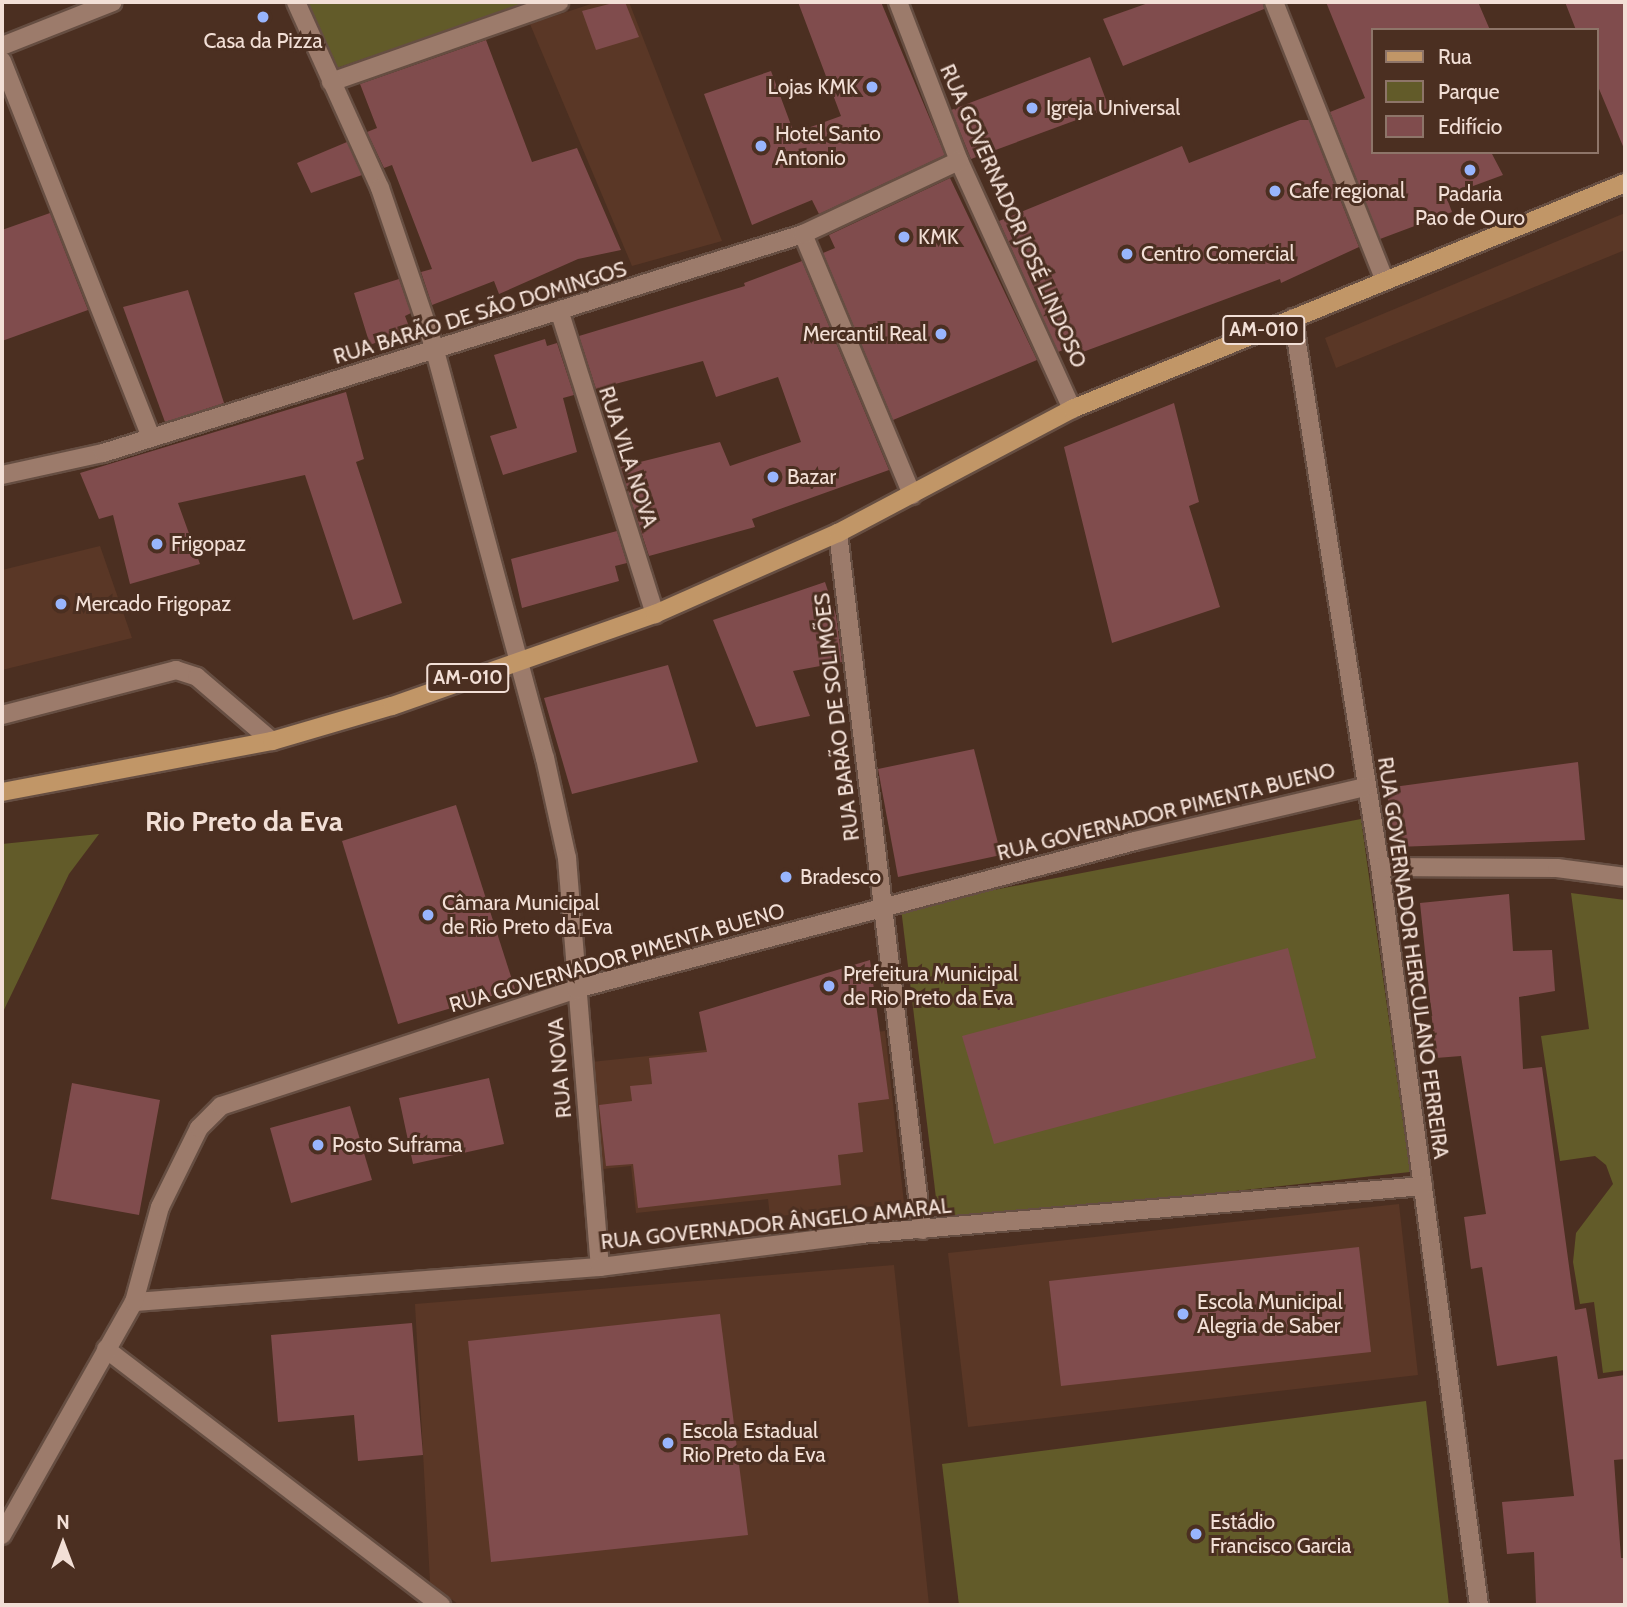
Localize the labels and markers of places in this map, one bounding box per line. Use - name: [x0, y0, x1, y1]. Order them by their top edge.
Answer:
- marker: Casa da Pizza: [255, 9, 271, 25]
- place label: Casa da Pizza: [203, 28, 323, 54]
- place label: Lojas KMK: [767, 74, 858, 100]
- marker: Lojas KMK: [864, 79, 880, 95]
- place label: Igreja Universal: [1046, 95, 1180, 121]
- marker: Igreja Universal: [1024, 100, 1040, 116]
- place label: Hotel Santo Antonio: [775, 121, 881, 171]
- marker: Hotel Santo Antonio: [753, 138, 769, 154]
- marker: Padaria Pao de Ouro: [1462, 162, 1478, 178]
- place label: Cafe regional: [1289, 178, 1405, 204]
- place label: Padaria Pao de Ouro: [1415, 181, 1525, 231]
- marker: Cafe regional: [1267, 183, 1283, 199]
- place label: KMK: [918, 224, 959, 250]
- marker: KMK: [896, 229, 912, 245]
- place label: Centro Comercial: [1141, 241, 1294, 267]
- marker: Centro Comercial: [1119, 246, 1135, 262]
- place label: Mercantil Real: [803, 321, 927, 347]
- marker: Mercantil Real: [933, 326, 949, 342]
- place label: Bazar: [787, 464, 836, 490]
- marker: Bazar: [765, 469, 781, 485]
- place label: Frigopaz: [171, 531, 246, 557]
- marker: Frigopaz: [149, 536, 165, 552]
- place label: Mercado Frigopaz: [75, 591, 231, 617]
- marker: Mercado Frigopaz: [53, 596, 69, 612]
- place label: Bradesco: [800, 864, 881, 890]
- marker: Bradesco: [778, 869, 794, 885]
- place label: Câmara Municipal de Rio Preto da Eva: [442, 890, 613, 940]
- marker: Câmara Municipal de Rio Preto da Eva: [420, 907, 436, 923]
- place label: Prefeitura Municipal de Rio Preto da Eva: [843, 961, 1018, 1011]
- marker: Prefeitura Municipal de Rio Preto da Eva: [821, 978, 837, 994]
- place label: Posto Suframa: [332, 1132, 462, 1158]
- marker: Posto Suframa: [310, 1137, 326, 1153]
- place label: Escola Municipal Alegria de Saber: [1197, 1289, 1343, 1339]
- marker: Escola Municipal Alegria de Saber: [1175, 1306, 1191, 1322]
- place label: Escola Estadual Rio Preto da Eva: [682, 1418, 826, 1468]
- marker: Escola Estadual Rio Preto da Eva: [660, 1435, 676, 1451]
- place label: Estádio Francisco Garcia: [1210, 1509, 1351, 1559]
- marker: Estádio Francisco Garcia: [1188, 1526, 1204, 1542]

